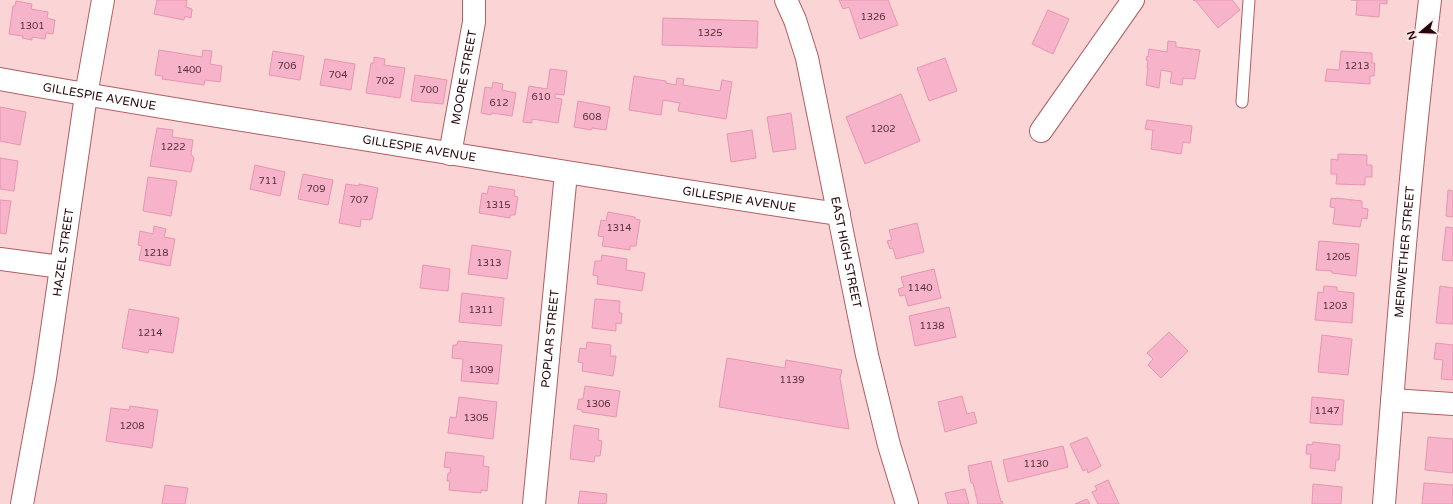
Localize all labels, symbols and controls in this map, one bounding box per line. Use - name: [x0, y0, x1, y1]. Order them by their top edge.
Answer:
- house number: 1326: [860, 11, 886, 23]
- north arrow: [1401, 12, 1441, 52]
- house number: 1301: [19, 20, 45, 32]
- house number: 1325: [697, 27, 723, 39]
- street label: MOORE STREET: [448, 28, 480, 126]
- text: N: [1404, 29, 1420, 41]
- house number: 706: [278, 60, 296, 72]
- house number: 1213: [1344, 60, 1370, 72]
- house number: 1400: [176, 64, 202, 76]
- house number: 704: [329, 69, 347, 81]
- house number: 702: [376, 75, 394, 87]
- street label: GILLESPIE AVENUE: [42, 80, 157, 113]
- house number: 700: [420, 84, 438, 96]
- house number: 610: [532, 91, 550, 103]
- house number: 612: [490, 97, 508, 109]
- house number: 608: [583, 111, 601, 123]
- house number: 1202: [870, 123, 896, 135]
- street label: GILLESPIE AVENUE: [362, 132, 477, 165]
- house number: 1222: [160, 141, 186, 153]
- house number: 711: [259, 175, 277, 187]
- house number: 709: [307, 183, 325, 195]
- street label: GILLESPIE AVENUE: [682, 184, 797, 215]
- street label: MERIWETHER STREET: [1392, 185, 1417, 318]
- house number: 707: [350, 194, 368, 206]
- street label: EAST HIGH STREET: [828, 195, 864, 310]
- house number: 1315: [485, 199, 511, 211]
- street label: HAZEL STREET: [50, 207, 77, 297]
- house number: 1314: [606, 222, 632, 234]
- house number: 1218: [143, 247, 169, 259]
- house number: 1205: [1325, 251, 1351, 263]
- house number: 1313: [476, 257, 502, 269]
- house number: 1140: [907, 282, 933, 294]
- street label: POPLAR STREET: [538, 288, 562, 389]
- house number: 1203: [1322, 300, 1348, 312]
- house number: 1311: [468, 304, 494, 316]
- house number: 1138: [919, 320, 945, 332]
- house number: 1214: [137, 327, 163, 339]
- house number: 1309: [468, 364, 494, 376]
- house number: 1139: [779, 374, 805, 386]
- house number: 1306: [585, 398, 611, 410]
- house number: 1147: [1314, 405, 1340, 417]
- house number: 1305: [463, 412, 489, 424]
- house number: 1208: [119, 420, 145, 432]
- house number: 1130: [1023, 458, 1049, 470]

